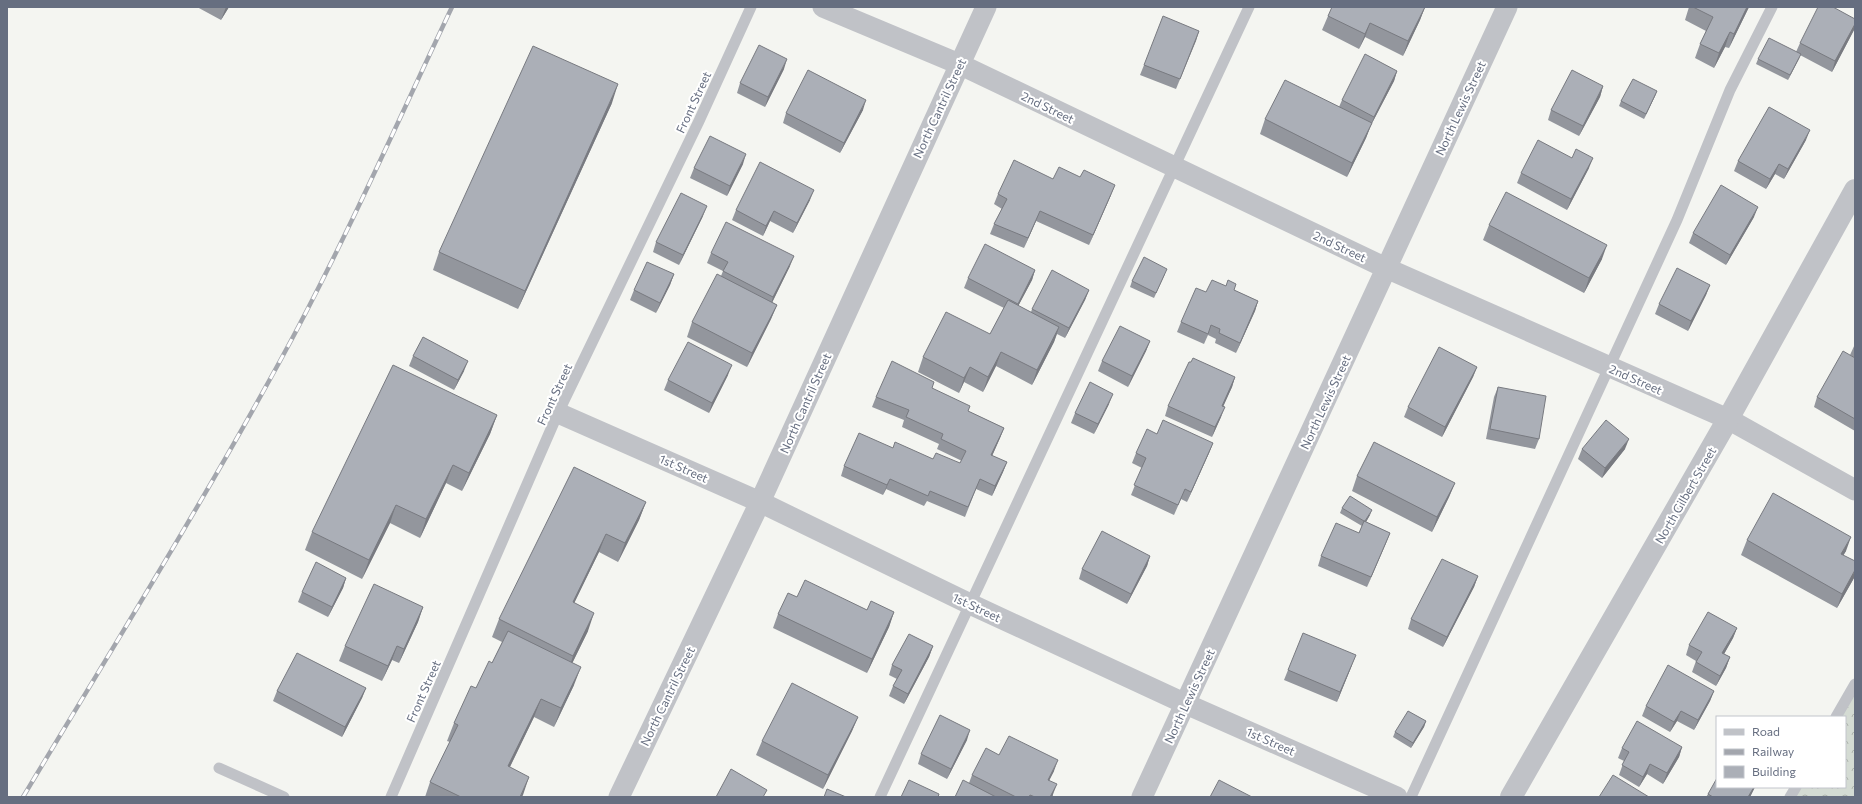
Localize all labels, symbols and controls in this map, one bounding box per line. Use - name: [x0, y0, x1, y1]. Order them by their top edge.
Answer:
- street label: North Cantril Street: [910, 56, 968, 160]
- street label: North Lewis Street: [1432, 59, 1488, 157]
- street label: Front Street: [673, 69, 713, 135]
- street label: 2nd Street: [1019, 88, 1077, 126]
- street label: 2nd Street: [1311, 228, 1369, 264]
- street label: North Cantril Street: [777, 351, 833, 455]
- street label: North Lewis Street: [1297, 353, 1353, 451]
- street label: Front Street: [534, 361, 574, 427]
- street label: 2nd Street: [1607, 361, 1665, 397]
- street label: North Gilbert Street: [1652, 444, 1718, 546]
- street label: 1st Street: [658, 451, 711, 485]
- street label: 1st Street: [951, 590, 1003, 624]
- street label: North Cantril Street: [637, 644, 697, 748]
- street label: North Lewis Street: [1161, 647, 1217, 745]
- street label: Front Street: [403, 658, 443, 724]
- legend: [1716, 716, 1846, 788]
- street label: 1st Street: [1245, 724, 1298, 758]
- text: Road: [1752, 724, 1780, 738]
- text: Railway: [1752, 744, 1794, 758]
- text: Building: [1752, 764, 1796, 778]

